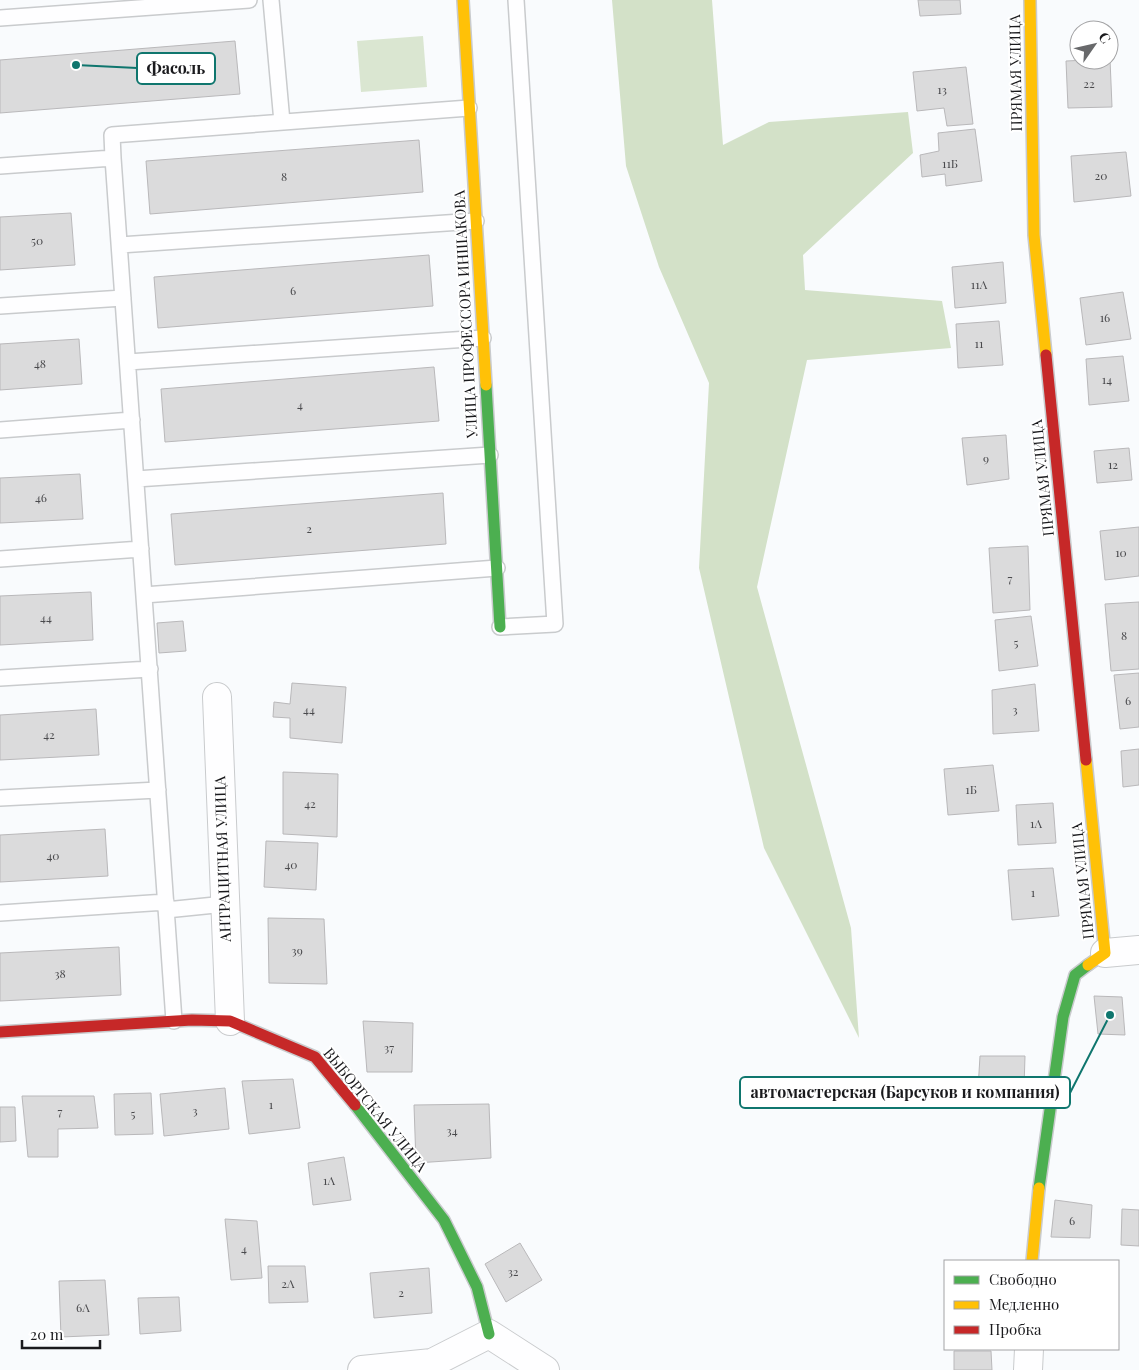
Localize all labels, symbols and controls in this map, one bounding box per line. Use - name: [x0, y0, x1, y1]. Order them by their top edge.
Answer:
- street label: ПРЯМАЯ УЛИЦА: [1004, 14, 1026, 132]
- north arrow: [1069, 20, 1119, 70]
- text: С: [1095, 28, 1116, 47]
- callout: Фасоль: [137, 53, 215, 84]
- text: Фасоль: [147, 57, 205, 78]
- house number: 22: [1083, 75, 1095, 91]
- house number: 13: [937, 81, 947, 97]
- house number: 11Б: [942, 155, 958, 171]
- house number: 20: [1095, 167, 1107, 183]
- house number: 8: [281, 168, 287, 184]
- street label: УЛИЦА ПРОФЕССОРА ИНШАКОВА: [448, 189, 482, 440]
- house number: 50: [31, 232, 43, 248]
- house number: 11А: [971, 276, 988, 292]
- house number: 6: [290, 282, 296, 298]
- house number: 16: [1100, 309, 1110, 325]
- house number: 11: [975, 335, 984, 351]
- house number: 48: [34, 355, 46, 371]
- house number: 14: [1102, 371, 1112, 387]
- house number: 4: [297, 396, 303, 412]
- street label: ПРЯМАЯ УЛИЦА: [1026, 418, 1058, 538]
- house number: 9: [983, 450, 989, 466]
- house number: 12: [1108, 456, 1118, 472]
- house number: 46: [35, 489, 47, 505]
- house number: 2: [306, 520, 312, 536]
- house number: 10: [1115, 544, 1127, 560]
- house number: 7: [1008, 570, 1013, 586]
- house number: 44: [40, 609, 52, 625]
- house number: 8: [1121, 627, 1127, 643]
- house number: 5: [1014, 634, 1019, 650]
- house number: 6: [1125, 692, 1131, 708]
- house number: 44: [303, 701, 315, 717]
- house number: 3: [1012, 701, 1018, 717]
- house number: 42: [43, 726, 55, 742]
- street label: АНТРАЦИТНАЯ УЛИЦА: [209, 775, 235, 943]
- house number: 1Б: [965, 781, 977, 797]
- house number: 42: [304, 795, 316, 811]
- house number: 1А: [1030, 815, 1042, 831]
- street label: ПРЯМАЯ УЛИЦА: [1066, 821, 1098, 941]
- house number: 40: [46, 847, 60, 863]
- house number: 40: [284, 856, 298, 872]
- house number: 1: [1031, 884, 1036, 900]
- house number: 39: [291, 942, 303, 958]
- house number: 38: [54, 965, 66, 981]
- house number: 37: [384, 1039, 394, 1055]
- street label: ВЫБОРГСКАЯ УЛИЦА: [319, 1043, 432, 1176]
- callout: автомастерская (Барсуков и компания): [740, 1077, 1070, 1108]
- text: автомастерская (Барсуков и компания): [750, 1081, 1060, 1102]
- house number: 1: [269, 1096, 274, 1112]
- house number: 3: [192, 1102, 198, 1118]
- house number: 7: [58, 1103, 63, 1119]
- house number: 5: [131, 1105, 136, 1121]
- house number: 34: [446, 1122, 458, 1138]
- house number: 1А: [323, 1172, 335, 1188]
- house number: 6: [1069, 1212, 1075, 1228]
- house number: 4: [241, 1240, 247, 1256]
- legend: [944, 1260, 1119, 1350]
- house number: 32: [507, 1263, 519, 1279]
- text: Свободно: [989, 1269, 1057, 1289]
- house number: 2А: [281, 1275, 295, 1291]
- house number: 2: [398, 1284, 404, 1300]
- text: Медленно: [989, 1294, 1059, 1314]
- house number: 6А: [76, 1299, 90, 1315]
- scale bar: [22, 1318, 100, 1350]
- text: Пробка: [989, 1319, 1042, 1339]
- text: 20 m: [30, 1324, 64, 1344]

